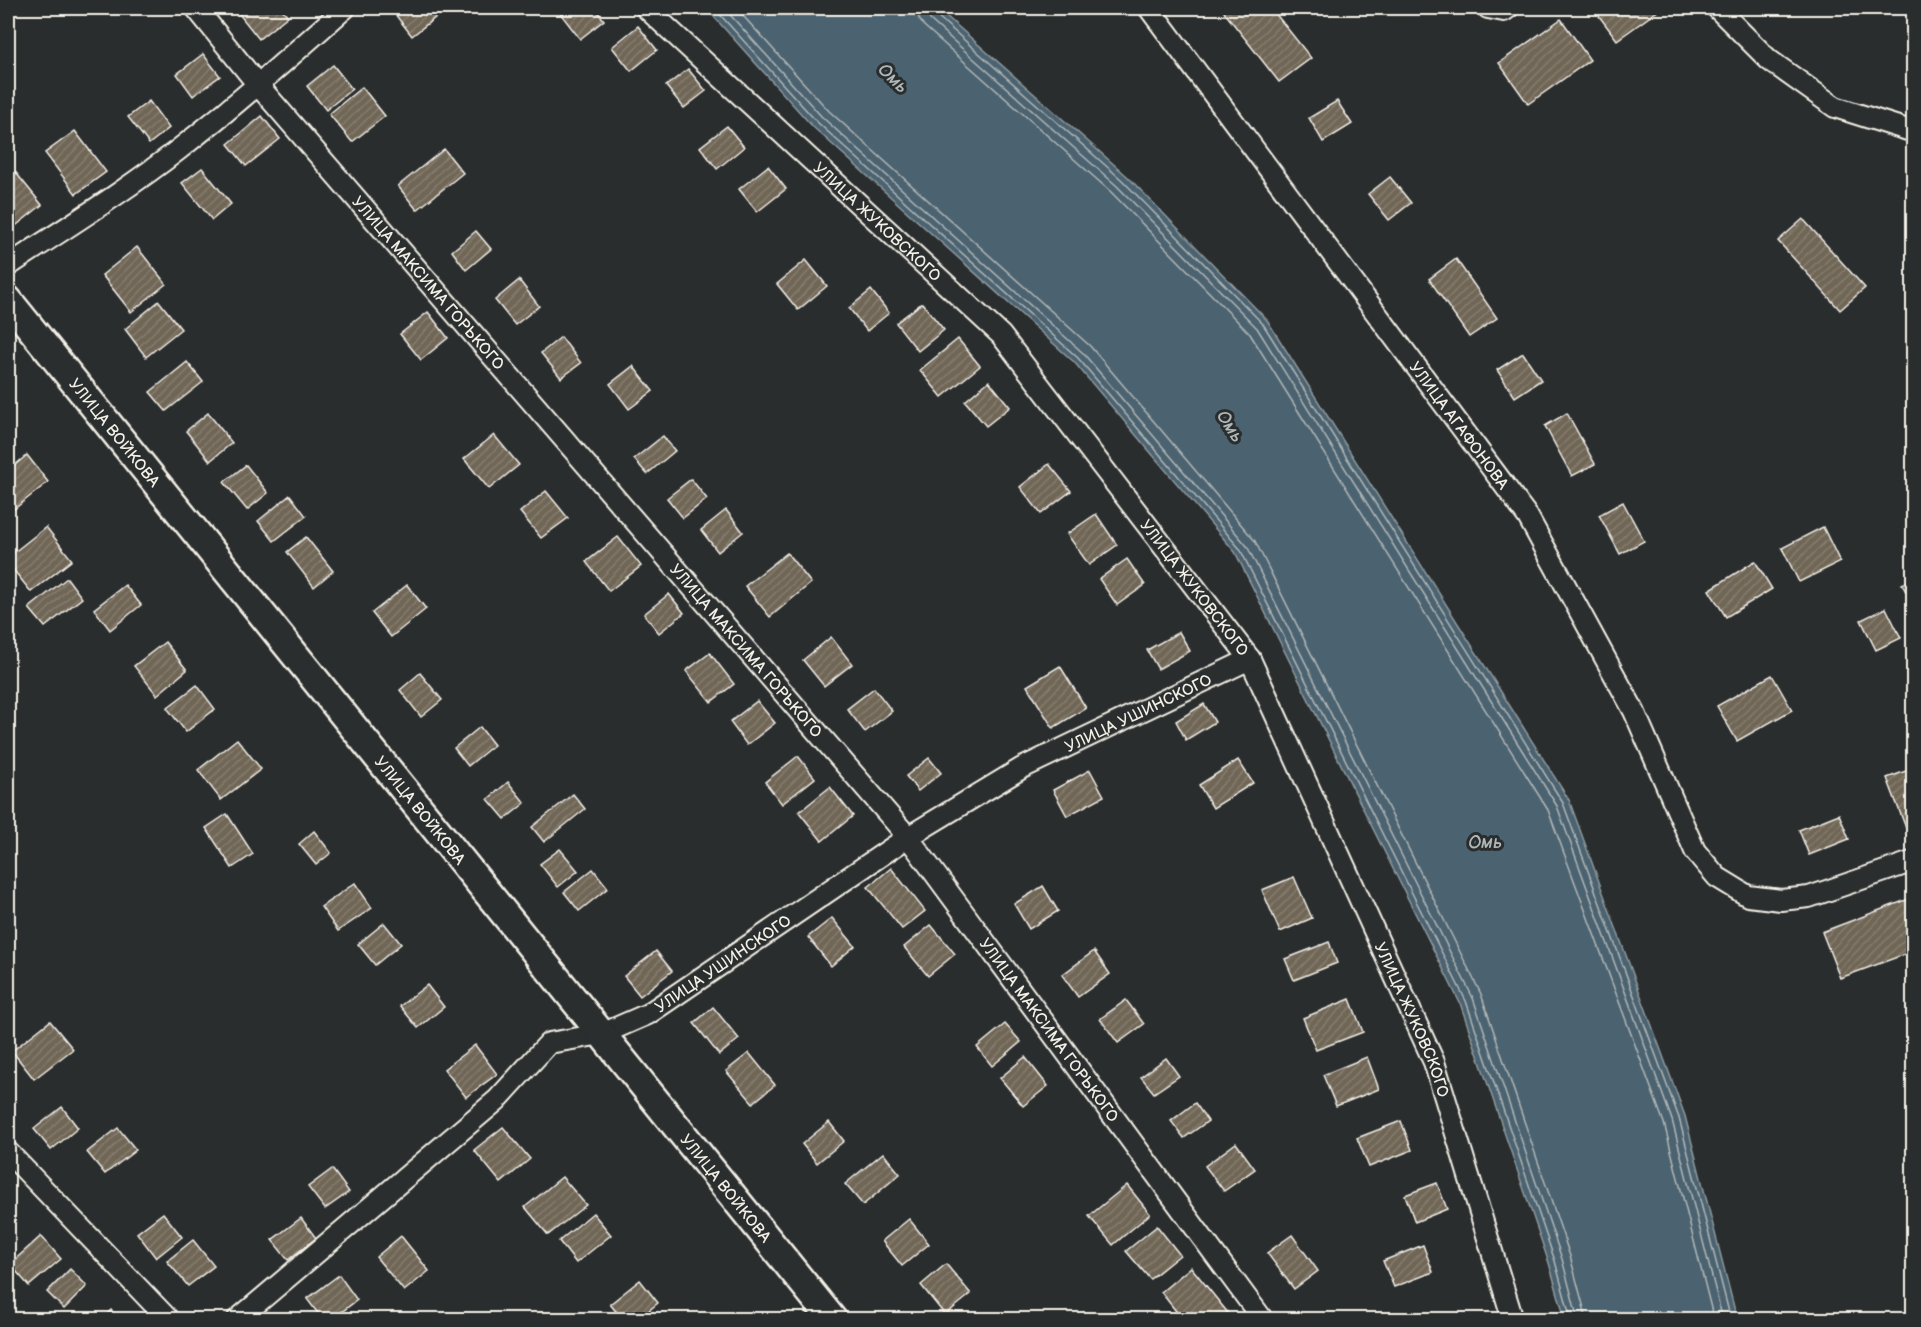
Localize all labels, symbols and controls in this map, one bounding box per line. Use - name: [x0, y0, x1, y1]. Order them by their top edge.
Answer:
- water label: Омь: [873, 59, 912, 98]
- street label: УЛИЦА ЖУКОВСКОГО: [809, 159, 945, 286]
- street label: УЛИЦА МАКСИМА ГОРЬКОГО: [347, 193, 508, 375]
- street label: УЛИЦА АГАФОНОВА: [1405, 358, 1512, 494]
- street label: УЛИЦА ВОЙКОВА: [64, 375, 163, 491]
- water label: Омь: [1212, 406, 1247, 446]
- street label: УЛИЦА ЖУКОВСКОГО: [1135, 516, 1252, 661]
- street label: УЛИЦА МАКСИМА ГОРЬКОГО: [665, 561, 826, 742]
- street label: УЛИЦА УШИНСКОГО: [1062, 671, 1215, 757]
- street label: УЛИЦА ВОЙКОВА: [370, 753, 469, 869]
- water label: Омь: [1468, 832, 1502, 853]
- street label: УЛИЦА УШИНСКОГО: [652, 911, 796, 1017]
- street label: УЛИЦА МАКСИМА ГОРЬКОГО: [975, 935, 1122, 1127]
- street label: УЛИЦА ЖУКОВСКОГО: [1370, 940, 1452, 1100]
- street label: УЛИЦА ВОЙКОВА: [676, 1131, 775, 1247]

